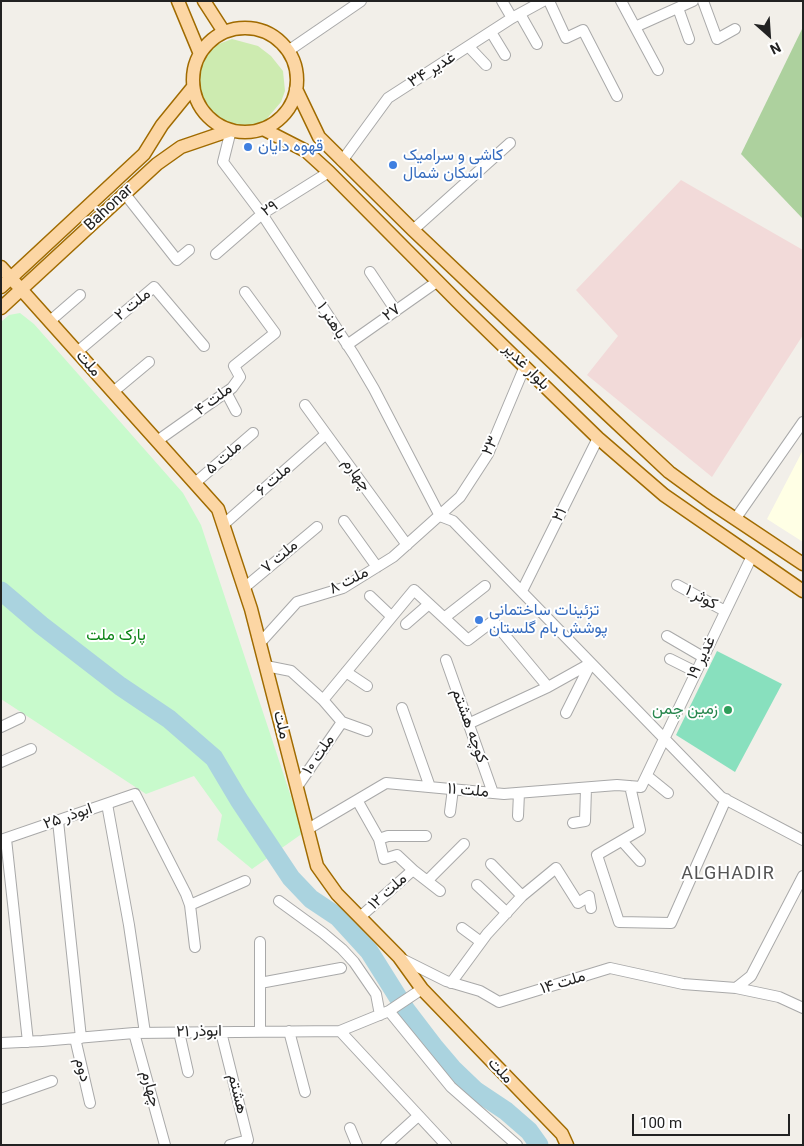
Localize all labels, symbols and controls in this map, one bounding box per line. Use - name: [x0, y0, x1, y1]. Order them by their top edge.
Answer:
- north arrow: [744, 10, 794, 60]
- text: N: [768, 39, 784, 58]
- street label: ۳۴ غدیر: [405, 48, 459, 92]
- place label: قهوه دایان: [258, 137, 323, 157]
- marker: قهوه دایان: [242, 141, 254, 153]
- place label: کاشی و سرامیک اسکان شمال: [403, 146, 503, 184]
- marker: کاشی و سرامیک اسکان شمال: [387, 159, 399, 171]
- street label: Bahonar: [81, 181, 137, 235]
- street label: ۲۹: [258, 197, 282, 221]
- street label: ۲ ملت: [111, 285, 155, 325]
- street label: باهنر ۱: [312, 299, 350, 343]
- street label: ۲۷: [379, 300, 405, 326]
- street label: بلوار غدیر: [498, 339, 554, 395]
- street label: ملت: [71, 347, 105, 381]
- street label: ۴ ملت: [192, 380, 236, 420]
- street label: ۲۳: [478, 433, 504, 459]
- street label: ۵ ملت: [202, 437, 246, 479]
- street label: چهارم: [337, 455, 375, 495]
- street label: ۶ ملت: [253, 460, 295, 500]
- street label: ۲۱: [549, 505, 571, 525]
- street label: ۷ ملت: [258, 536, 302, 578]
- street label: ۸ ملت: [326, 563, 372, 599]
- street label: ۱ کوثر: [682, 582, 720, 614]
- place label: تزئینات ساختمانی پوشش بام گلستان: [489, 601, 608, 639]
- marker: تزئینات ساختمانی پوشش بام گلستان: [473, 614, 485, 626]
- park label: پارک ملت: [86, 626, 146, 646]
- street label: ۱۹ غدیر: [684, 634, 720, 682]
- street label: کوچه هشتم: [447, 686, 491, 766]
- place label: زمین چمن: [652, 700, 718, 720]
- marker: زمین چمن: [722, 704, 734, 716]
- street label: ملت: [268, 709, 294, 741]
- street label: ملت ۱۰: [299, 731, 339, 779]
- street label: ۱۱ ملت: [446, 780, 490, 802]
- street label: ابوذر ۲۵: [41, 800, 95, 834]
- district label: ALGHADIR: [680, 863, 776, 885]
- street label: ۱۲ ملت: [365, 870, 411, 914]
- street label: ۱۴ ملت: [538, 967, 588, 999]
- street label: ۲۱ ابوذر: [176, 1022, 222, 1042]
- street label: ملت: [483, 1054, 517, 1088]
- street label: دوم: [70, 1056, 94, 1084]
- street label: چهارم: [136, 1069, 164, 1109]
- street label: هشتم: [223, 1072, 251, 1116]
- scale bar: [634, 1104, 792, 1136]
- text: 100 m: [640, 1114, 682, 1132]

